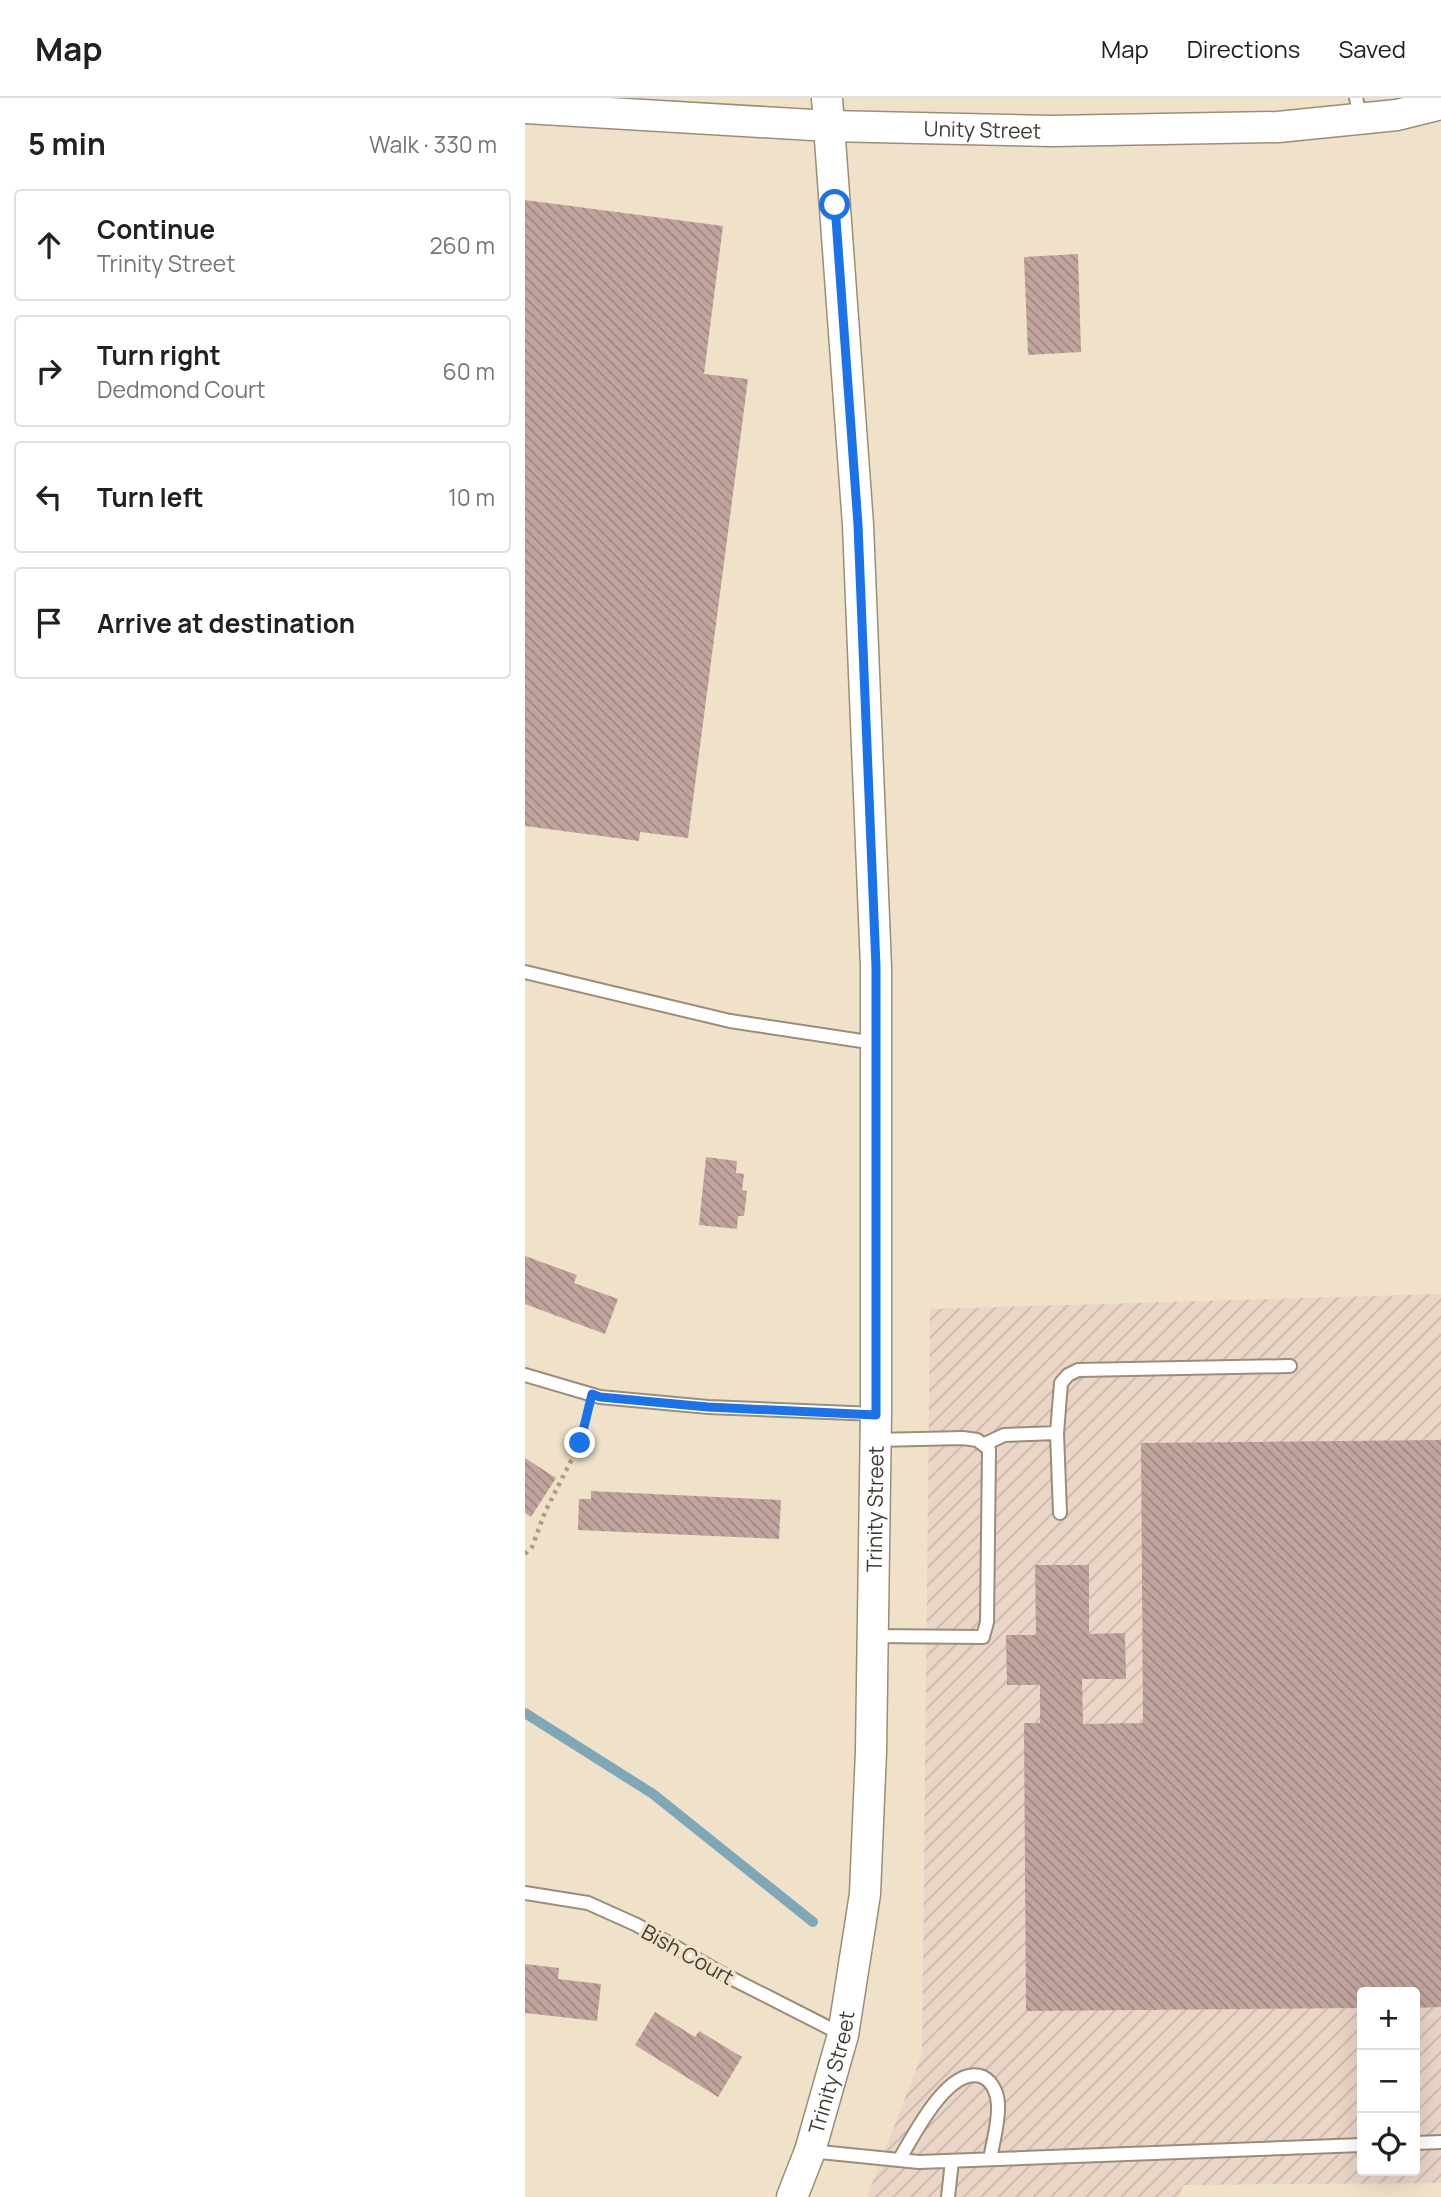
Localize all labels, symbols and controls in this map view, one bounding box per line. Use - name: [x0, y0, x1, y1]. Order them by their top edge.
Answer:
- text: Map: [35, 26, 103, 71]
- text: Map: [1101, 32, 1149, 65]
- text: Directions: [1187, 32, 1300, 65]
- text: Saved: [1338, 32, 1406, 65]
- street label: Unity Street: [923, 114, 1041, 145]
- text: 5 min: [28, 123, 106, 164]
- text: Walk · 330 m: [369, 128, 497, 160]
- route start: [819, 189, 850, 220]
- text: Continue: [97, 211, 215, 247]
- icon: ahead: [30, 226, 68, 264]
- text: 260 m: [429, 229, 495, 261]
- text: Trinity Street: [97, 247, 235, 279]
- text: Turn right: [97, 337, 221, 373]
- icon: right: [30, 352, 68, 390]
- text: 60 m: [443, 355, 495, 387]
- text: Dedmond Court: [97, 373, 266, 405]
- icon: left: [30, 478, 68, 516]
- text: Turn left: [97, 479, 204, 515]
- text: 10 m: [448, 481, 495, 513]
- icon: arrive: [30, 604, 68, 642]
- text: Arrive at destination: [97, 605, 355, 641]
- route end: [564, 1427, 595, 1458]
- street label: Trinity Street: [860, 1445, 890, 1572]
- street label: Bish Court: [637, 1917, 739, 1991]
- map controls: [1357, 1987, 1420, 2176]
- button: +: [1357, 1987, 1420, 2050]
- street label: Trinity Street: [802, 2009, 861, 2137]
- button: −: [1357, 2050, 1420, 2113]
- button: locate: [1357, 2113, 1420, 2176]

